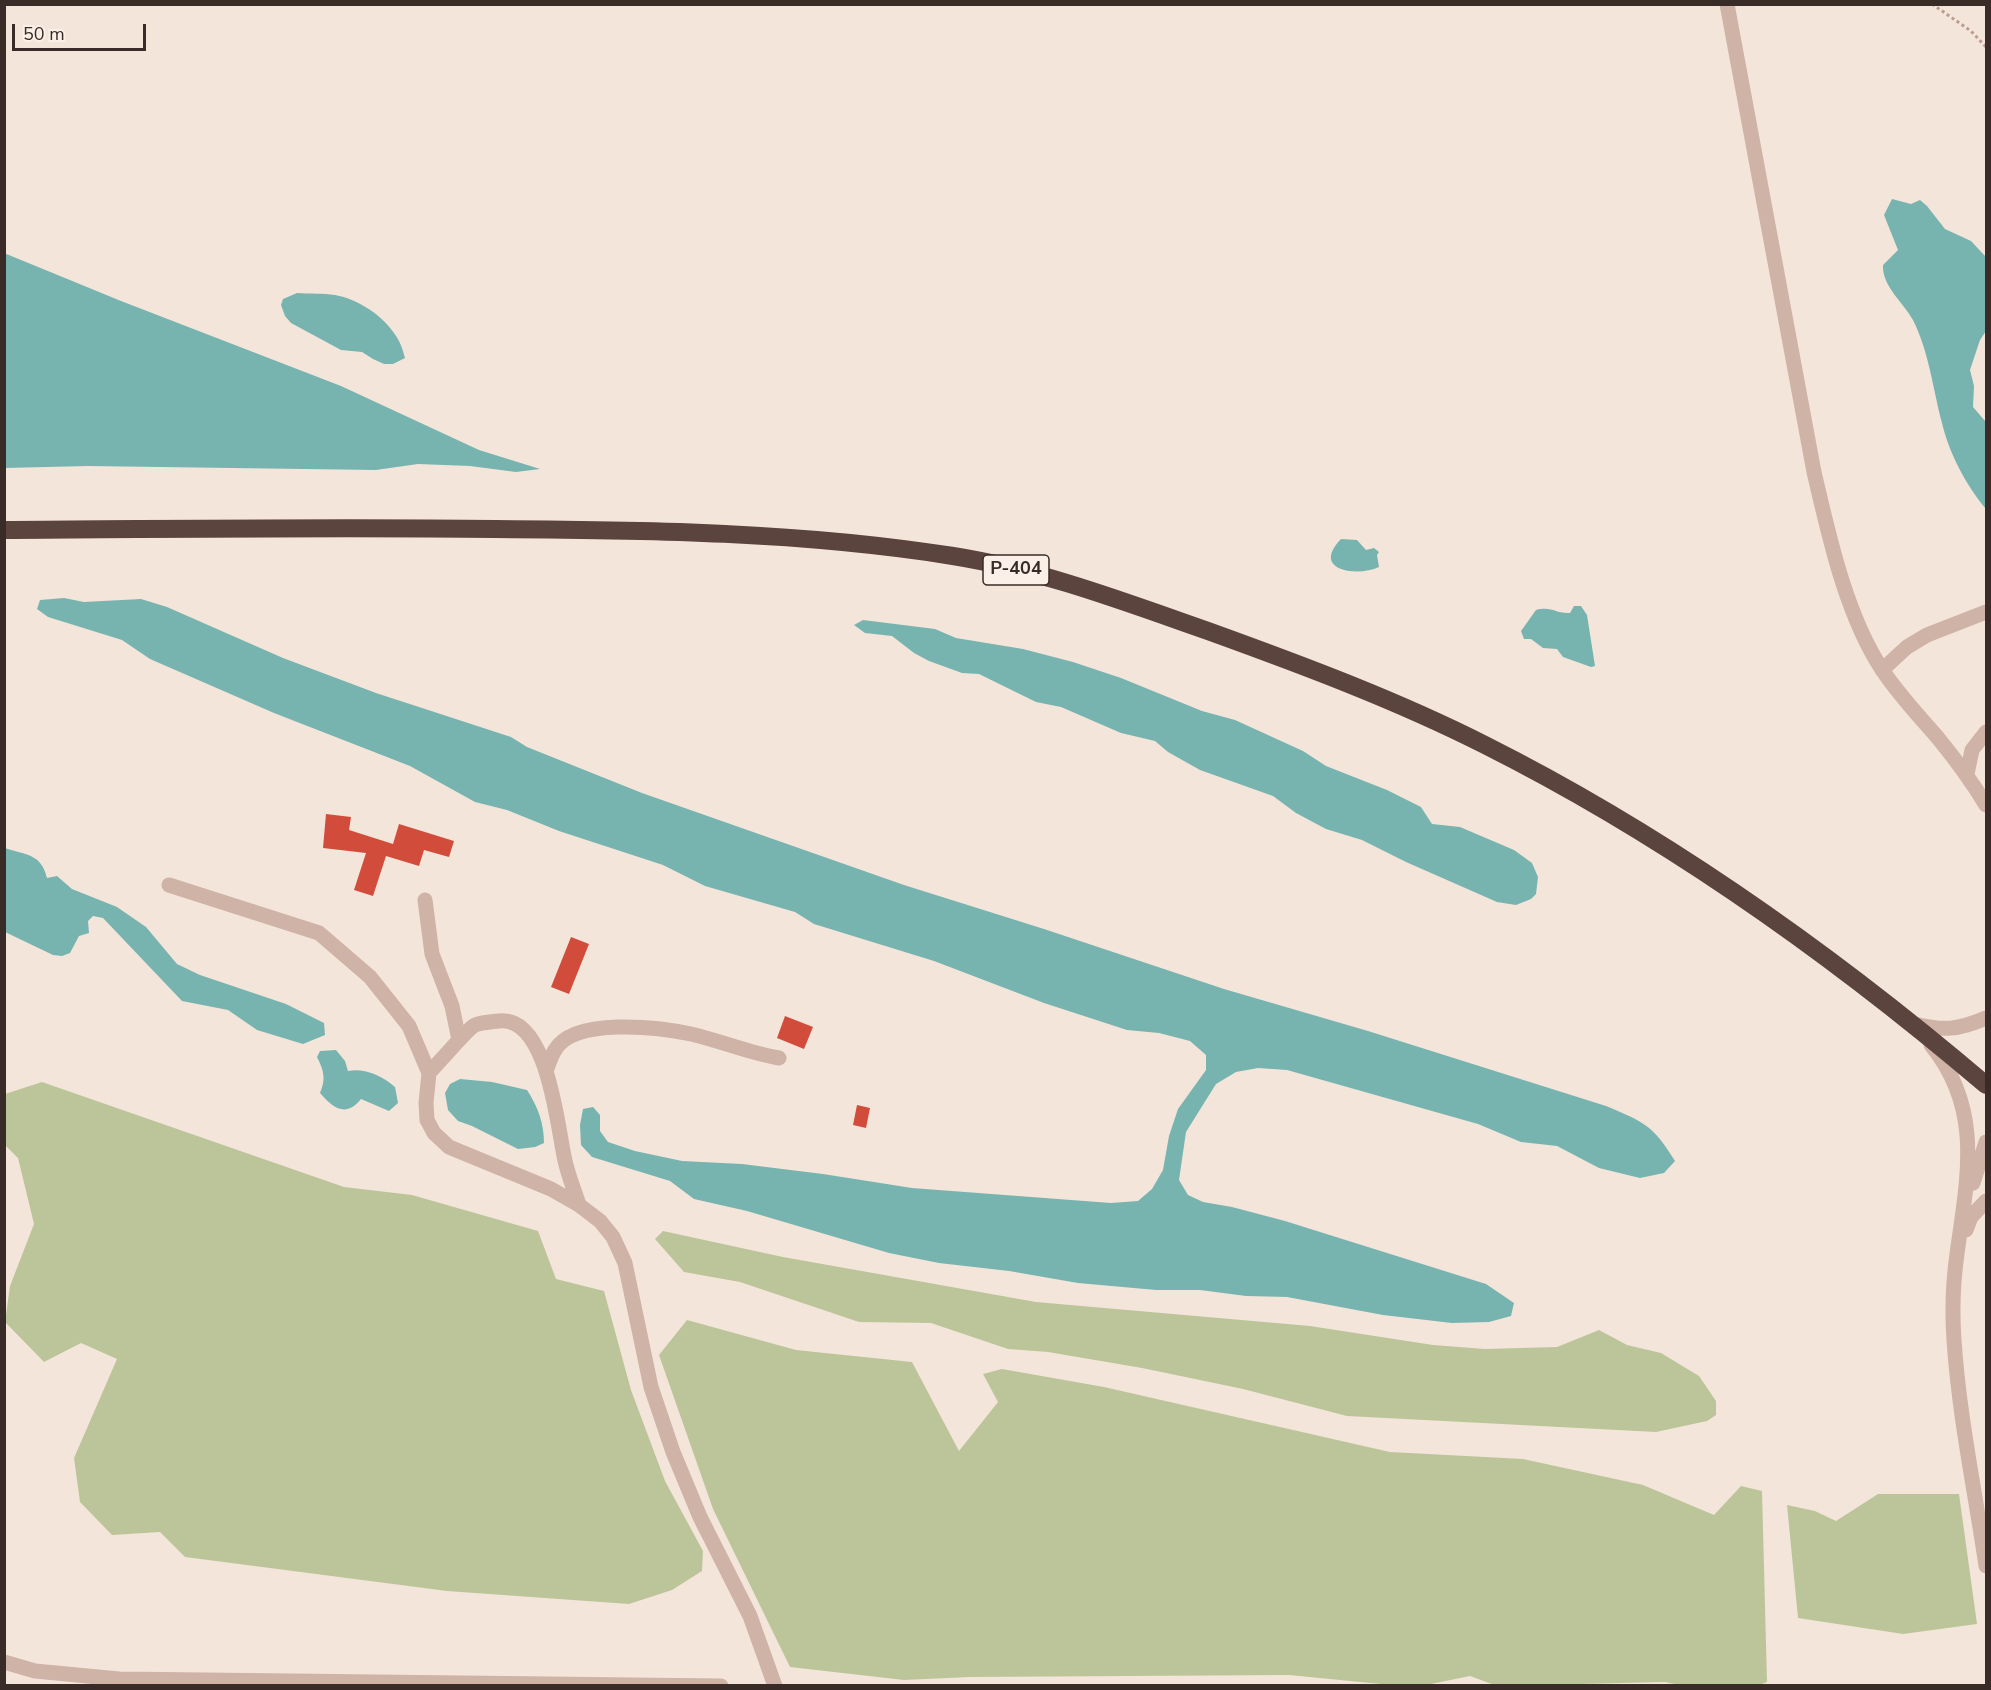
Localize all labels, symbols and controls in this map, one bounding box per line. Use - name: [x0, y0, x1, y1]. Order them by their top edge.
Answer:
- scale bar: [15, 12, 148, 50]
- text: 50 m: [23, 22, 65, 46]
- road number: Р-404: [983, 555, 1049, 585]

